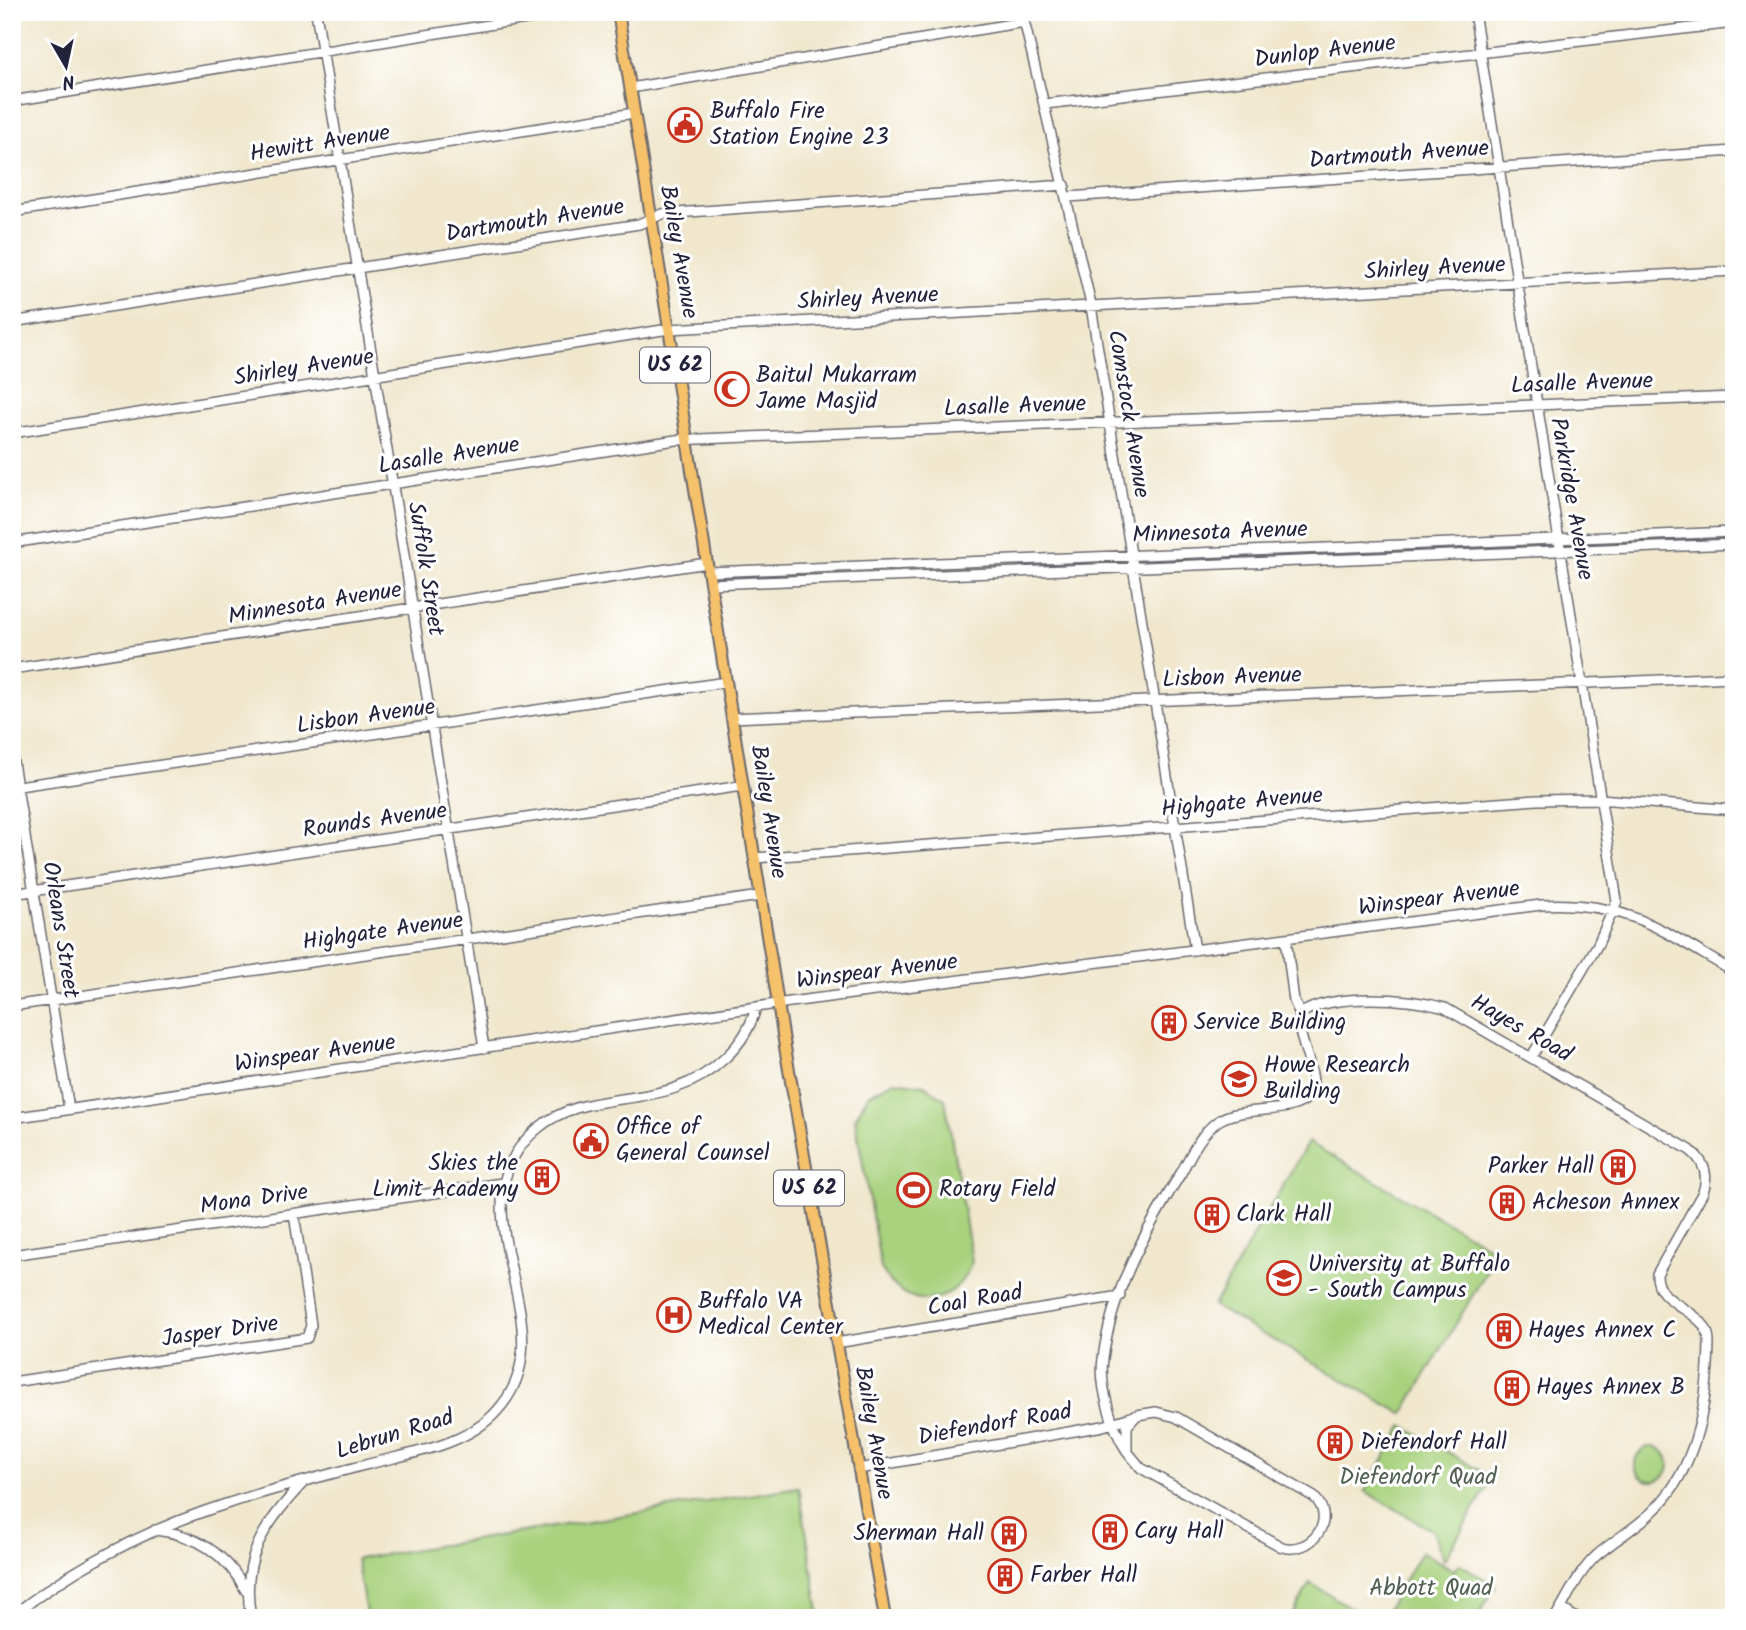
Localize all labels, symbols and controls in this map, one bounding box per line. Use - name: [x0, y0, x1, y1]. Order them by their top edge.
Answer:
- street label: Dunlop Avenue: [1252, 25, 1398, 79]
- north arrow: [32, 32, 102, 102]
- text: N: [60, 65, 77, 97]
- place label: Buffalo Fire Station Engine 23: [710, 94, 889, 156]
- public building icon: Buffalo Fire Station Engine 23: [666, 106, 704, 144]
- street label: Hewitt Avenue: [247, 115, 393, 173]
- street label: Dartmouth Avenue: [1308, 131, 1490, 179]
- street label: Bailey Avenue: [649, 183, 707, 321]
- street label: Dartmouth Avenue: [443, 189, 627, 253]
- street label: Shirley Avenue: [1363, 247, 1507, 291]
- street label: Shirley Avenue: [796, 277, 940, 321]
- street label: Comstock Avenue: [1097, 327, 1159, 501]
- street label: Shirley Avenue: [231, 339, 377, 397]
- road number: US 62: [640, 348, 710, 382]
- place label: Baitul Mukarram Jame Masjid: [756, 358, 917, 420]
- street label: Lasalle Avenue: [1510, 364, 1654, 404]
- mosque icon: Baitul Mukarram Jame Masjid: [713, 370, 751, 408]
- street label: Lasalle Avenue: [943, 387, 1087, 427]
- street label: Parkridge Avenue: [1539, 415, 1603, 583]
- street label: Lasalle Avenue: [376, 427, 522, 485]
- street label: Suffolk Street: [397, 500, 454, 640]
- street label: Minnesota Avenue: [1132, 512, 1308, 554]
- street label: Minnesota Avenue: [226, 573, 404, 635]
- street label: Lisbon Avenue: [1162, 658, 1302, 698]
- street label: Lisbon Avenue: [294, 689, 438, 745]
- street label: Bailey Avenue: [740, 743, 796, 881]
- street label: Highgate Avenue: [1160, 778, 1324, 828]
- street label: Rounds Avenue: [301, 793, 449, 849]
- street label: Orleans Street: [31, 859, 89, 1002]
- street label: Winspear Avenue: [1356, 871, 1522, 927]
- street label: Highgate Avenue: [300, 903, 466, 961]
- street label: Winspear Avenue: [794, 944, 960, 1000]
- street label: Hayes Road: [1463, 985, 1579, 1073]
- building icon: Service Building: [1150, 1004, 1188, 1042]
- place label: Service Building: [1194, 1005, 1346, 1041]
- street label: Winspear Avenue: [232, 1025, 398, 1083]
- place label: Howe Research Building: [1264, 1048, 1410, 1110]
- school or university icon: Howe Research Building: [1220, 1060, 1258, 1098]
- place label: Office of General Counsel: [616, 1110, 770, 1172]
- public building icon: Office of General Counsel: [572, 1122, 610, 1160]
- place label: Skies the Limit Academy: [372, 1146, 518, 1208]
- building icon: Parker Hall: [1599, 1148, 1637, 1186]
- place label: Parker Hall: [1488, 1149, 1594, 1185]
- building icon: Skies the Limit Academy: [523, 1158, 561, 1196]
- road number: US 62: [774, 1170, 844, 1206]
- sports icon: Rotary Field: [895, 1171, 933, 1209]
- place label: Rotary Field: [939, 1172, 1056, 1208]
- street label: Mona Drive: [198, 1175, 310, 1225]
- building icon: Acheson Annex: [1488, 1184, 1526, 1222]
- place label: Acheson Annex: [1532, 1185, 1680, 1221]
- building icon: Clark Hall: [1193, 1196, 1231, 1234]
- place label: Clark Hall: [1236, 1197, 1332, 1233]
- place label: University at Buffalo - South Campus: [1308, 1247, 1510, 1309]
- school or university icon: University at Buffalo - South Campus: [1265, 1259, 1303, 1297]
- street label: Coal Road: [925, 1275, 1026, 1327]
- place label: Buffalo VA Medical Center: [698, 1284, 844, 1346]
- hospital icon: Buffalo VA Medical Center: [655, 1296, 693, 1334]
- street label: Jasper Drive: [159, 1306, 281, 1358]
- building icon: Hayes Annex C: [1485, 1312, 1523, 1350]
- place label: Hayes Annex C: [1528, 1313, 1676, 1349]
- street label: Bailey Avenue: [844, 1364, 902, 1502]
- building icon: Hayes Annex B: [1493, 1369, 1531, 1407]
- place label: Hayes Annex B: [1536, 1370, 1685, 1406]
- street label: Diefendorf Road: [915, 1394, 1075, 1456]
- street label: Lebrun Road: [332, 1400, 459, 1470]
- building icon: Diefendorf Hall: [1316, 1424, 1354, 1462]
- place label: Diefendorf Hall: [1360, 1425, 1507, 1461]
- park label: Diefendorf Quad: [1339, 1460, 1497, 1496]
- building icon: Cary Hall: [1091, 1513, 1129, 1551]
- place label: Cary Hall: [1134, 1514, 1224, 1550]
- building icon: Sherman Hall: [990, 1515, 1028, 1553]
- place label: Sherman Hall: [853, 1516, 984, 1552]
- building icon: Farber Hall: [986, 1557, 1024, 1595]
- place label: Farber Hall: [1030, 1558, 1138, 1594]
- park label: Abbott Quad: [1369, 1571, 1493, 1607]

